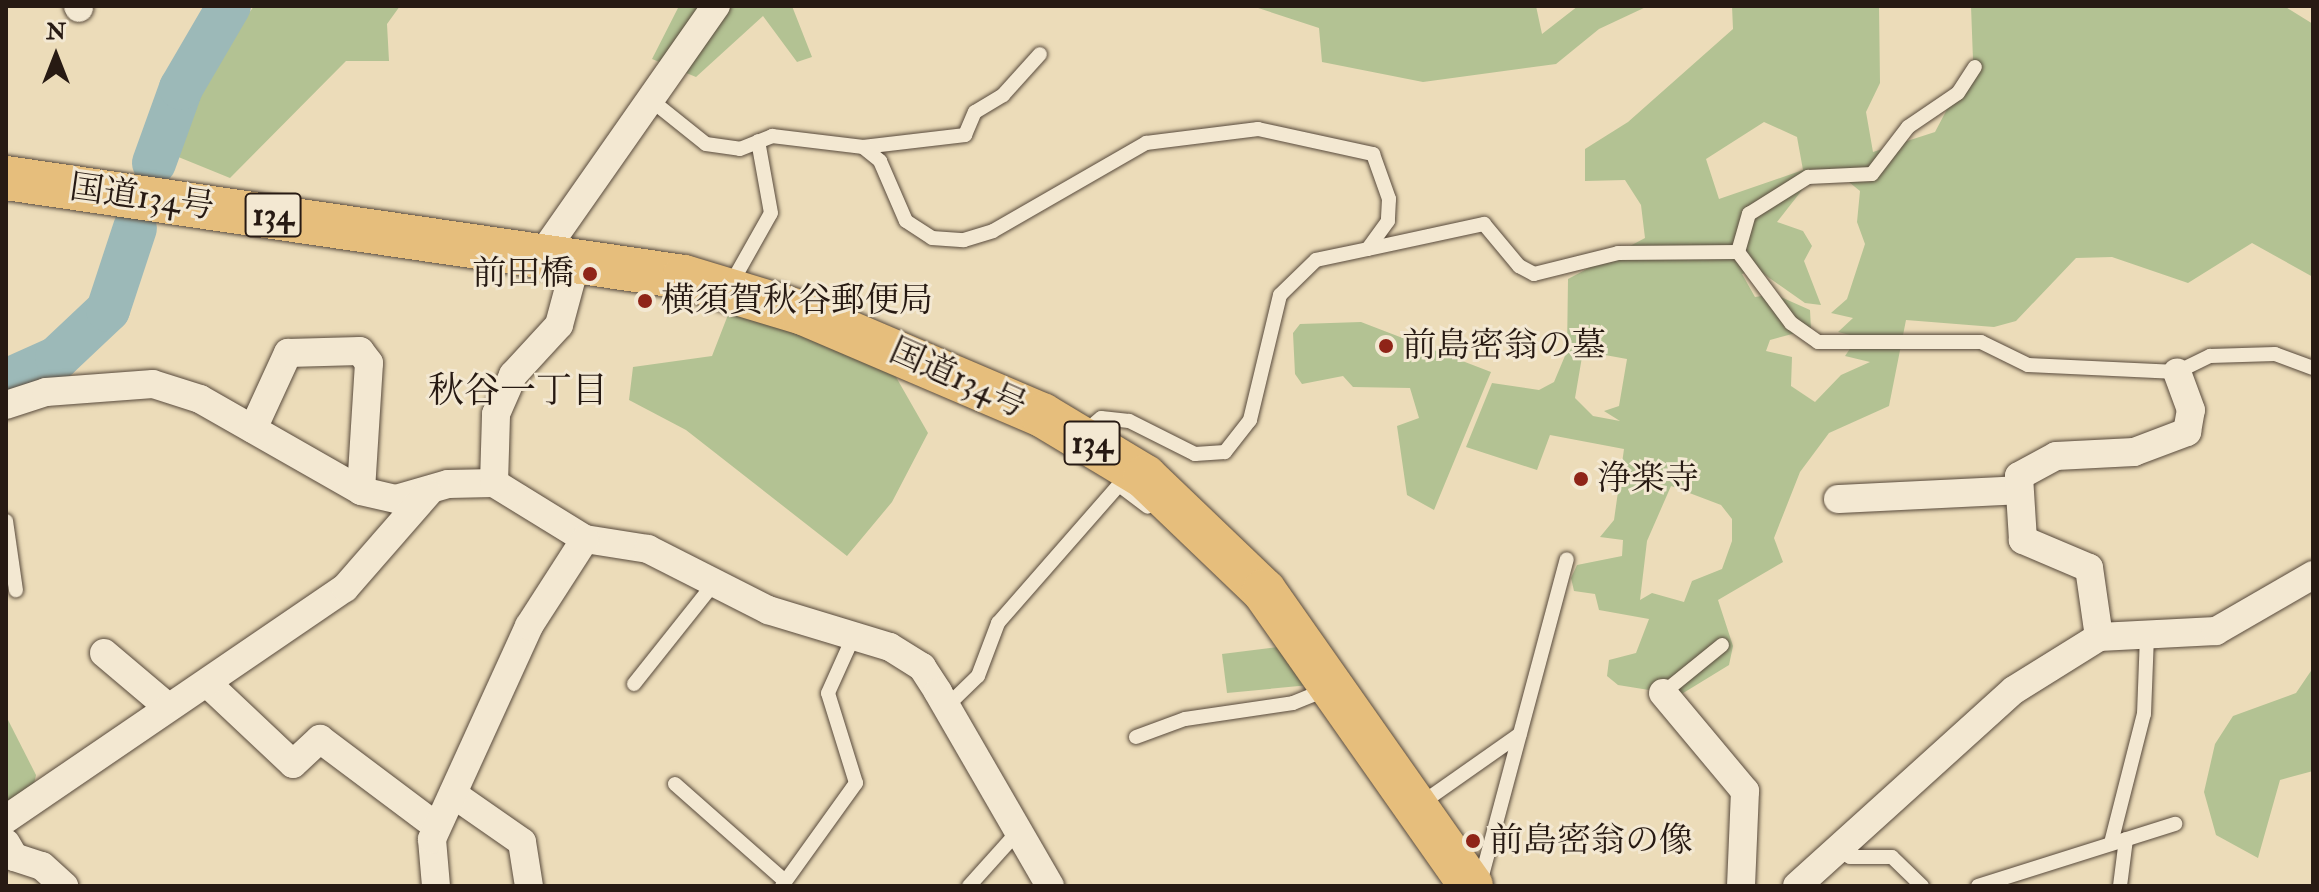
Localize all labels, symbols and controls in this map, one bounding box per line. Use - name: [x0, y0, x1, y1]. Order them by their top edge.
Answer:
- north arrow: [16, 16, 96, 96]
- text: N: [46, 18, 66, 46]
- street label: 国道134号: [67, 167, 217, 227]
- road number: 134: [243, 187, 303, 243]
- place label: 前田橋: [472, 254, 574, 294]
- marker: 前田橋: [581, 265, 599, 283]
- place label: 横須賀秋谷郵便局: [661, 281, 933, 321]
- marker: 横須賀秋谷郵便局: [636, 292, 654, 310]
- place label: 前島密翁の墓: [1402, 326, 1606, 366]
- street label: 国道134号: [883, 330, 1033, 426]
- marker: 前島密翁の墓: [1377, 337, 1395, 355]
- district label: 秋谷一丁目: [428, 369, 608, 413]
- road number: 134: [1062, 415, 1122, 471]
- place label: 浄楽寺: [1597, 459, 1699, 499]
- marker: 浄楽寺: [1572, 470, 1590, 488]
- place label: 前島密翁の像: [1489, 821, 1693, 861]
- marker: 前島密翁の像: [1464, 832, 1482, 850]

